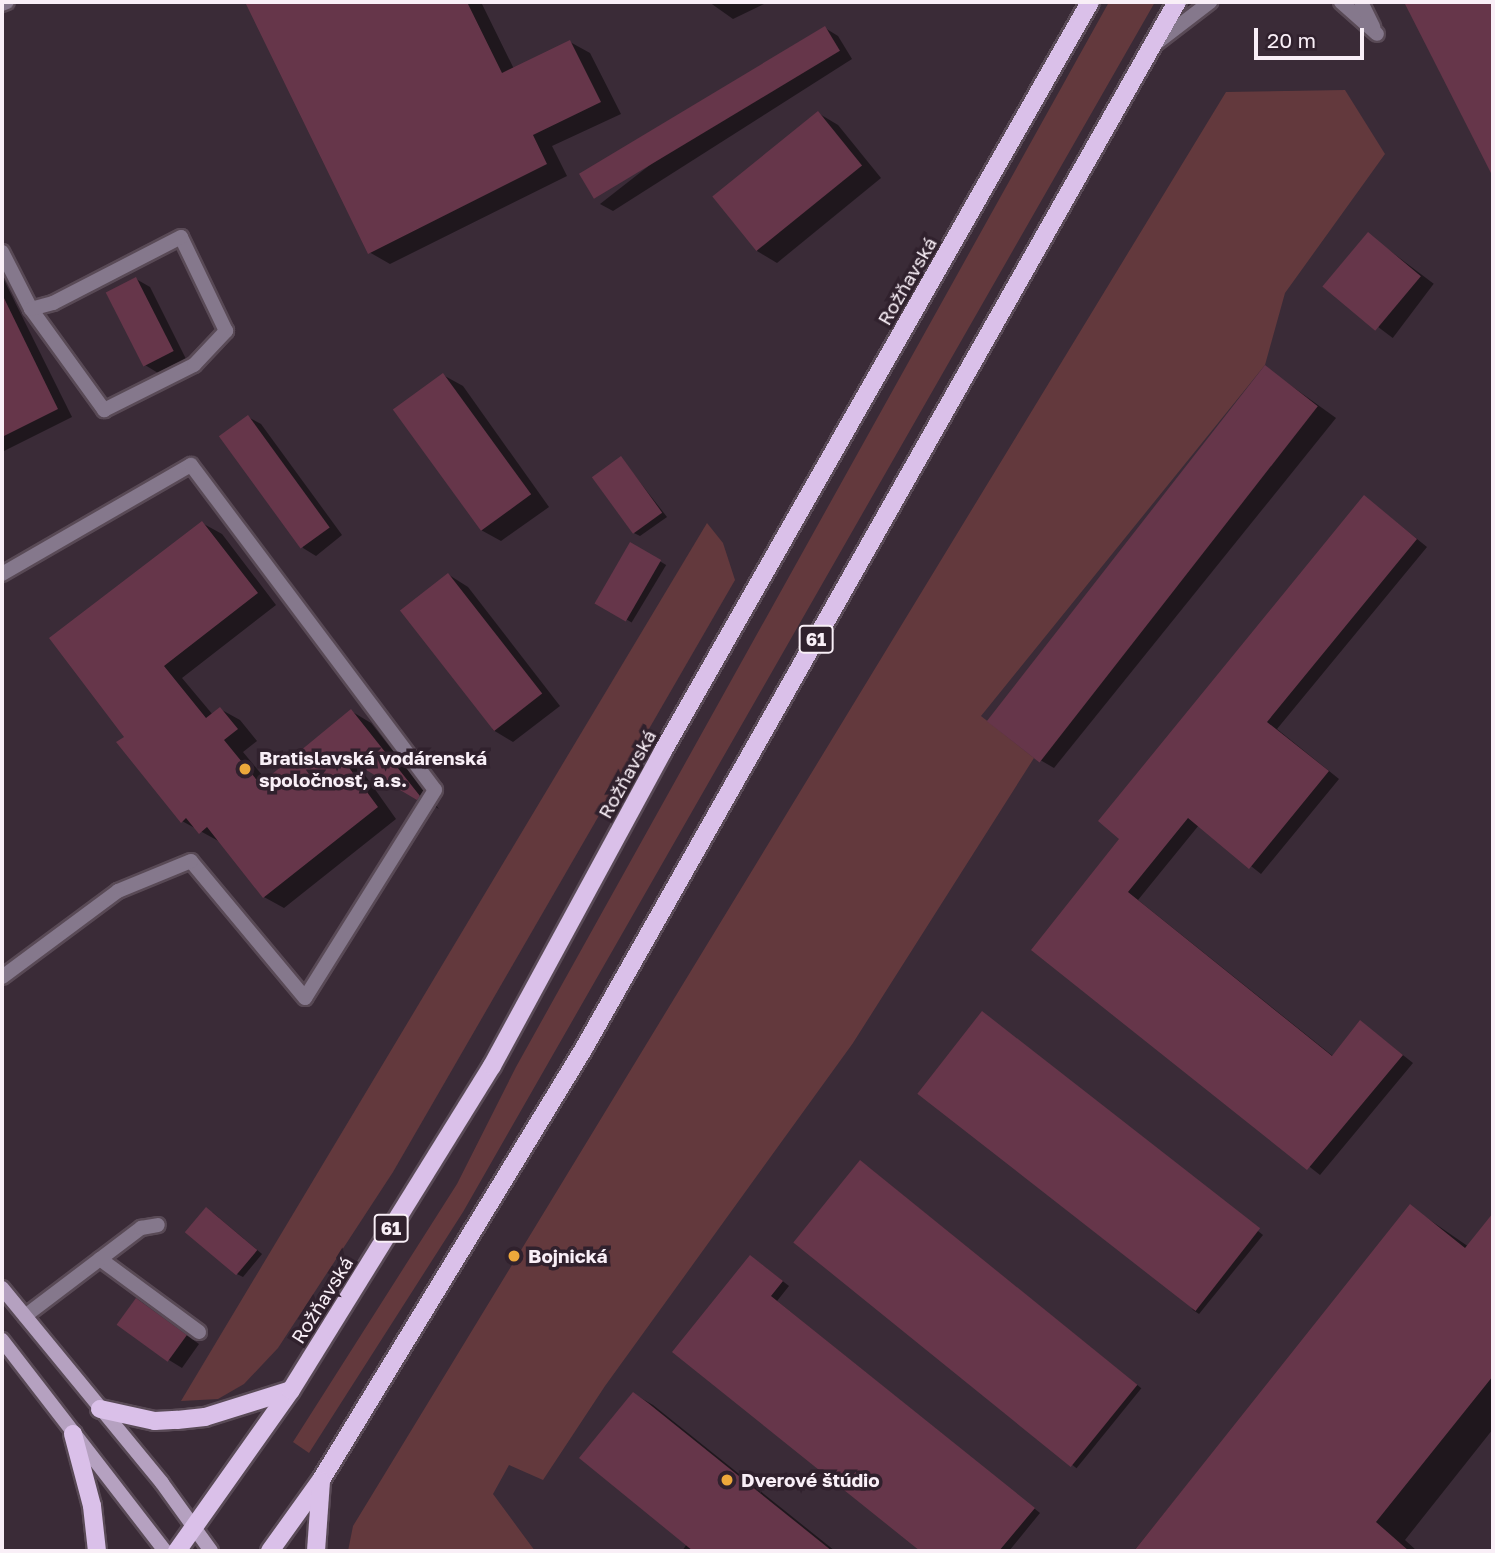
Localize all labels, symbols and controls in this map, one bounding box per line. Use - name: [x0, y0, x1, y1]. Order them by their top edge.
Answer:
- scale bar: [1257, 14, 1367, 58]
- text: 20 m: [1267, 27, 1316, 53]
- street label: Rožňavská: [873, 233, 941, 329]
- road number: 61: [798, 624, 834, 654]
- street label: Rožňavská: [593, 726, 661, 822]
- place label: Bratislavská vodárenská spoločnosť, a.s.: [259, 747, 487, 791]
- marker: Bratislavská vodárenská spoločnosť, a.s.: [237, 761, 253, 777]
- road number: 61: [374, 1213, 408, 1242]
- place label: Bojnická: [528, 1245, 607, 1267]
- marker: Bojnická: [506, 1248, 522, 1264]
- street label: Rožňavská: [286, 1252, 358, 1348]
- place label: Dverové štúdio: [741, 1469, 880, 1491]
- marker: Dverové štúdio: [719, 1472, 735, 1488]

